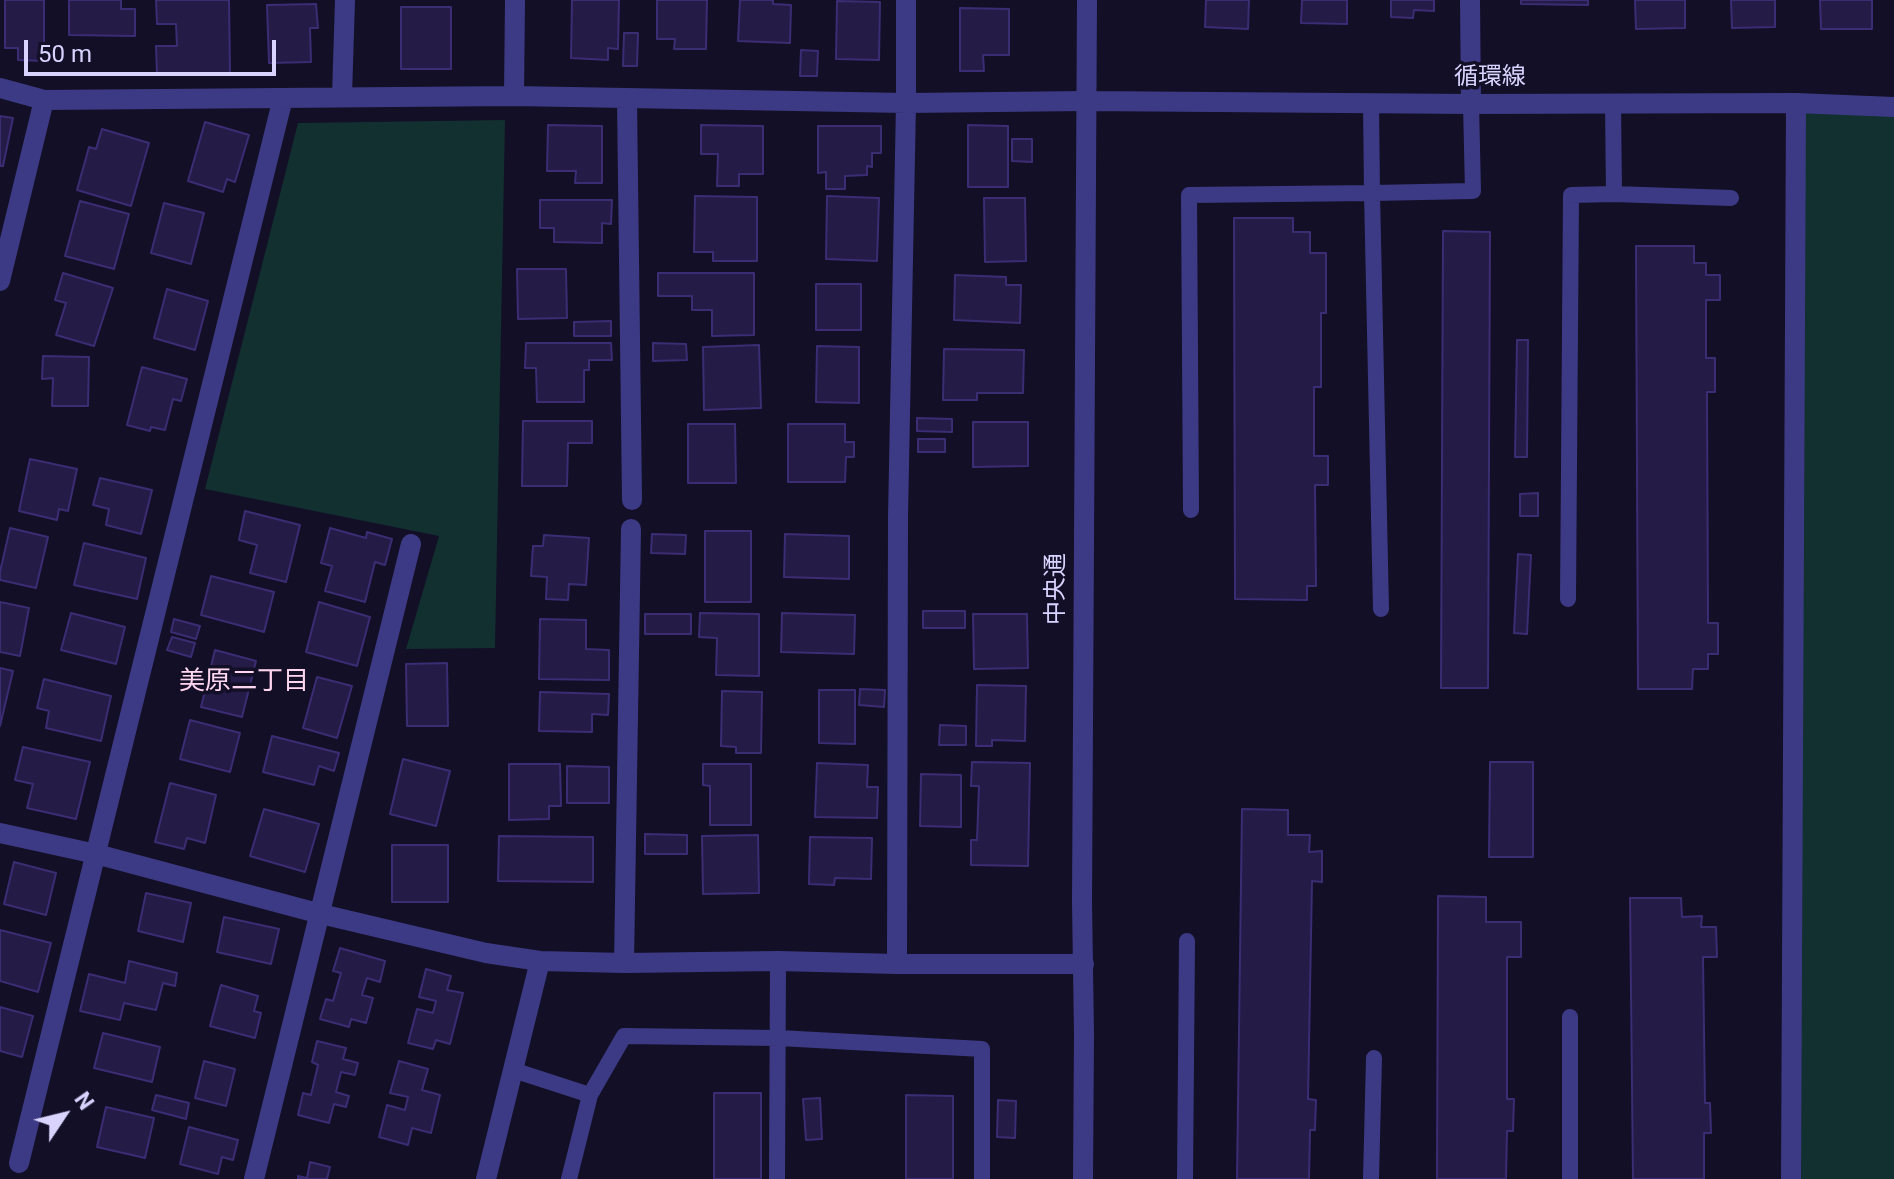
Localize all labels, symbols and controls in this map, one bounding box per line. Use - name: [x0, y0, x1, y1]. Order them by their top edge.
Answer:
- scale bar: [28, 24, 280, 74]
- text: 50 m: [38, 40, 92, 68]
- street label: 循環線: [1454, 64, 1526, 92]
- street label: 中央通: [1043, 553, 1071, 625]
- district label: 美原二丁目: [179, 666, 309, 698]
- north arrow: [24, 1075, 104, 1155]
- text: N: [69, 1087, 99, 1114]

